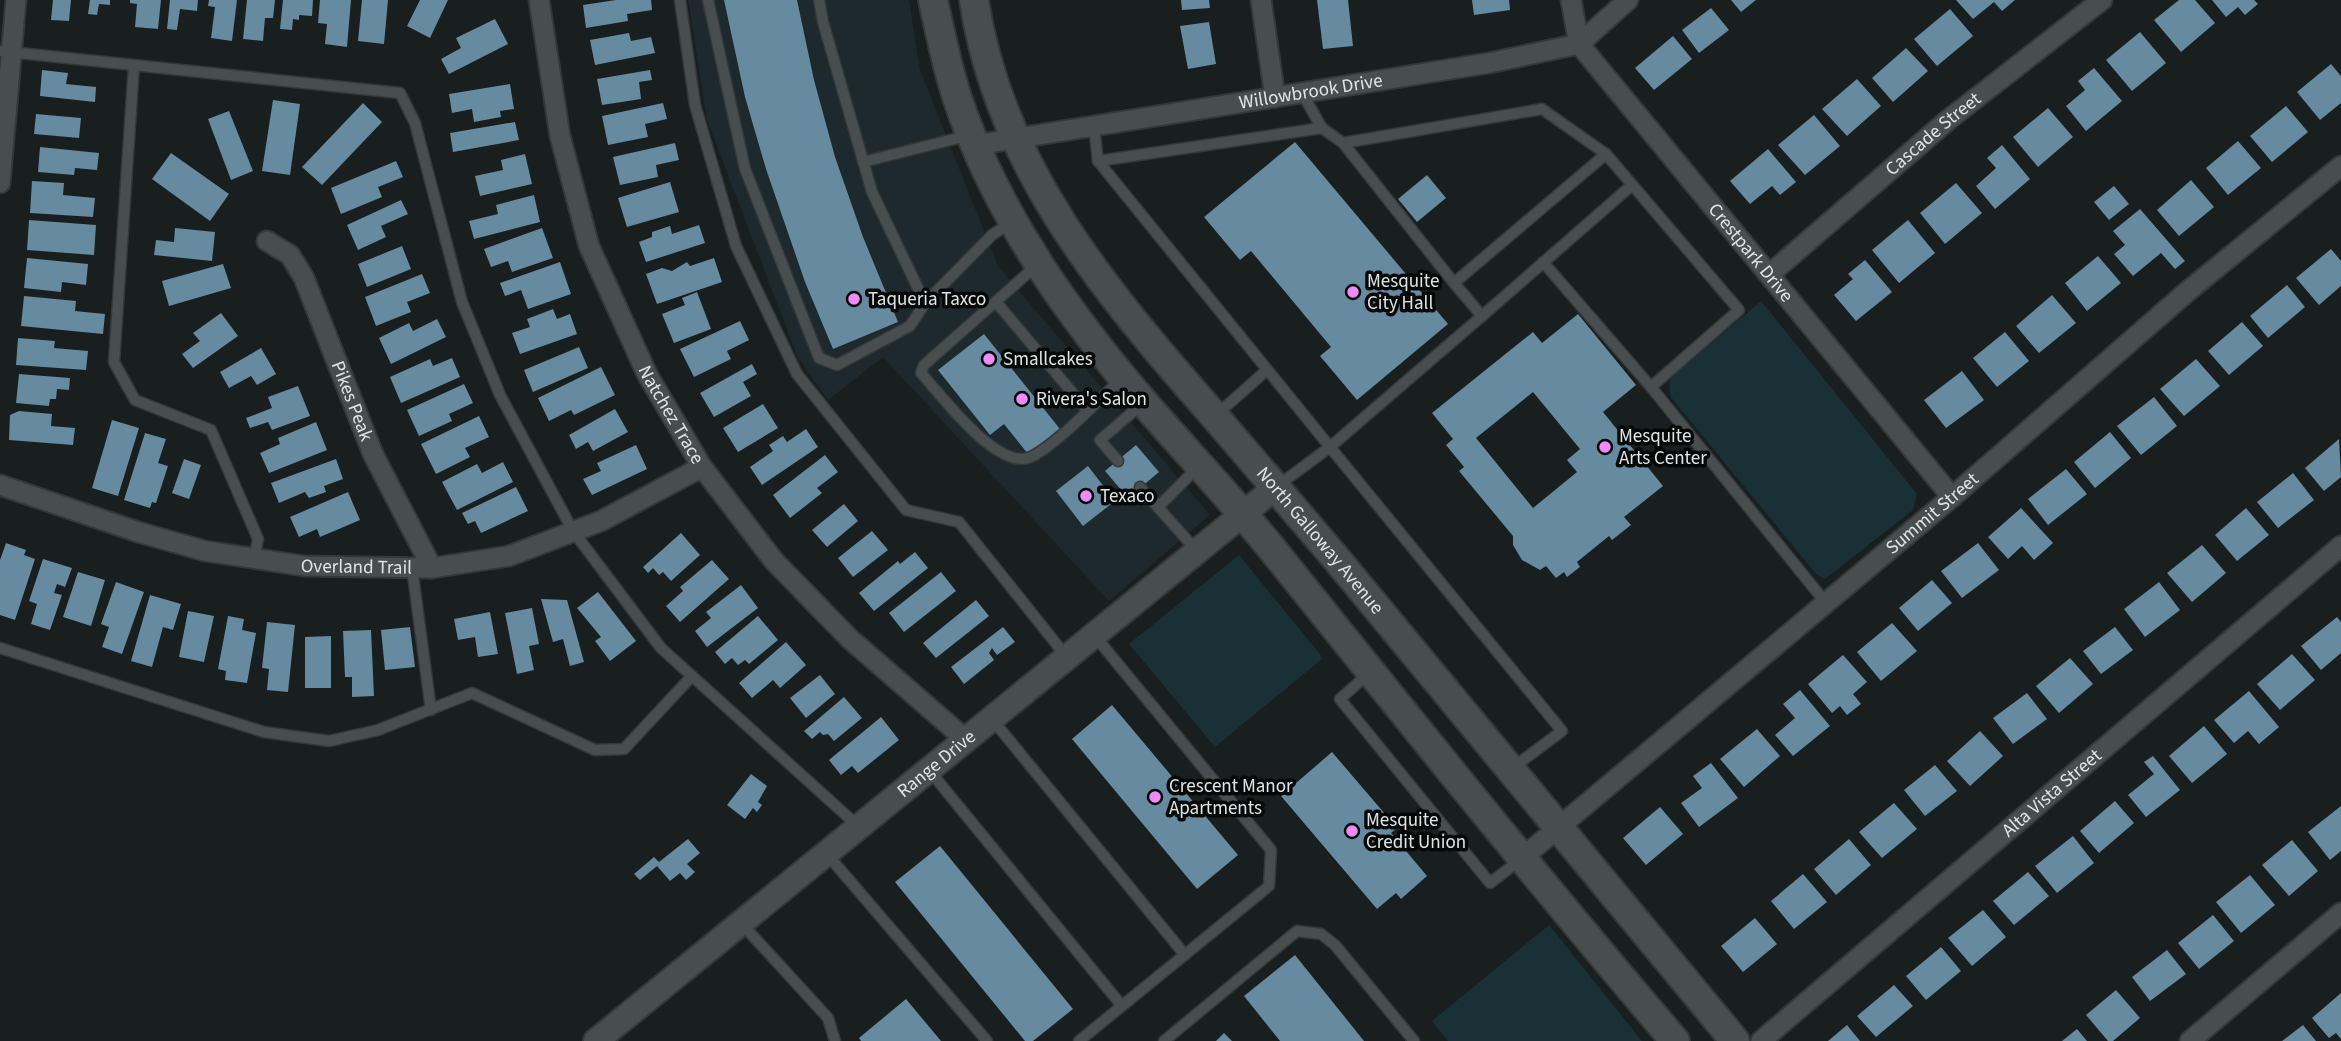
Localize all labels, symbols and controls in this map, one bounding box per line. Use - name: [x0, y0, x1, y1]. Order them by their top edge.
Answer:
- street label: Willowbrook Drive: [1237, 67, 1385, 116]
- street label: Cascade Street: [1879, 85, 1987, 182]
- street label: Crestpark Drive: [1702, 197, 1800, 308]
- place label: Mesquite City Hall: [1367, 268, 1439, 317]
- marker: Mesquite City Hall: [1345, 284, 1361, 300]
- place label: Taqueria Taxco: [868, 286, 986, 313]
- marker: Taqueria Taxco: [846, 291, 862, 307]
- place label: Smallcakes: [1003, 346, 1093, 373]
- marker: Smallcakes: [981, 351, 997, 367]
- street label: Pikes Peak: [324, 357, 380, 446]
- street label: Natchez Trace: [631, 361, 711, 469]
- place label: Rivera's Salon: [1036, 386, 1147, 413]
- marker: Rivera's Salon: [1014, 391, 1030, 407]
- place label: Mesquite Arts Center: [1619, 423, 1707, 472]
- marker: Mesquite Arts Center: [1597, 439, 1613, 455]
- street label: North Galloway Avenue: [1250, 461, 1390, 620]
- street label: Summit Street: [1880, 466, 1985, 561]
- place label: Texaco: [1100, 483, 1155, 510]
- marker: Texaco: [1078, 488, 1094, 504]
- street label: Overland Trail: [301, 552, 412, 581]
- street label: Range Drive: [891, 723, 982, 804]
- street label: Alta Vista Street: [1996, 742, 2108, 843]
- place label: Crescent Manor Apartments: [1169, 773, 1293, 822]
- marker: Crescent Manor Apartments: [1147, 789, 1163, 805]
- place label: Mesquite Credit Union: [1366, 807, 1466, 856]
- marker: Mesquite Credit Union: [1344, 823, 1360, 839]

